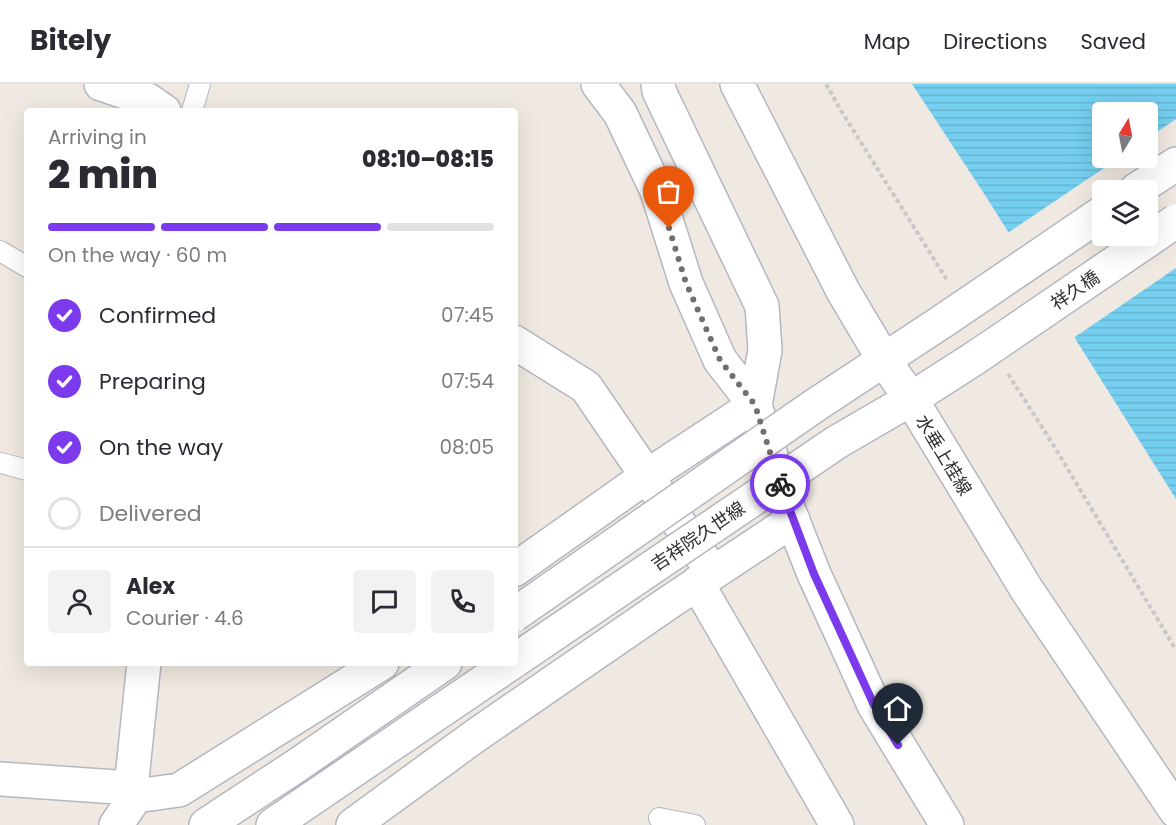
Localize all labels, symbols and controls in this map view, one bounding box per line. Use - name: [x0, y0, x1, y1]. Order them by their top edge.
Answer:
- text: Bitely: [30, 21, 111, 60]
- text: Map: [864, 27, 910, 56]
- text: Directions: [943, 27, 1047, 56]
- text: Saved: [1080, 27, 1146, 56]
- north arrow: [1092, 102, 1158, 168]
- map controls: [1092, 102, 1158, 246]
- text: Arriving in: [48, 123, 147, 151]
- text: 08:10–08:15: [362, 144, 494, 175]
- text: 2 min: [48, 147, 158, 202]
- pin: [643, 166, 694, 228]
- icon: bag: [652, 175, 685, 208]
- button: layers: [1092, 180, 1158, 246]
- text: On the way · 60 m: [48, 241, 227, 269]
- street label: 祥久橋: [1046, 265, 1104, 315]
- icon: check: [48, 299, 81, 332]
- text: Confirmed: [99, 300, 216, 331]
- text: 07:45: [441, 301, 494, 329]
- icon: check: [48, 365, 81, 398]
- text: Preparing: [99, 366, 206, 397]
- text: 07:54: [441, 367, 494, 395]
- street label: 水垂上桂線: [910, 410, 978, 500]
- icon: check: [48, 431, 81, 464]
- text: On the way: [99, 432, 223, 463]
- text: 08:05: [439, 433, 494, 461]
- courier: [750, 454, 810, 514]
- icon: bike: [764, 468, 797, 501]
- street label: 吉祥院久世線: [646, 495, 750, 577]
- text: Delivered: [99, 498, 202, 529]
- button: person: [48, 570, 111, 633]
- button: chat: [353, 570, 416, 633]
- button: phone: [431, 570, 494, 633]
- text: Alex: [126, 571, 175, 602]
- text: Courier · 4.6: [126, 604, 244, 632]
- pin: [872, 683, 923, 745]
- icon: home: [881, 692, 914, 725]

